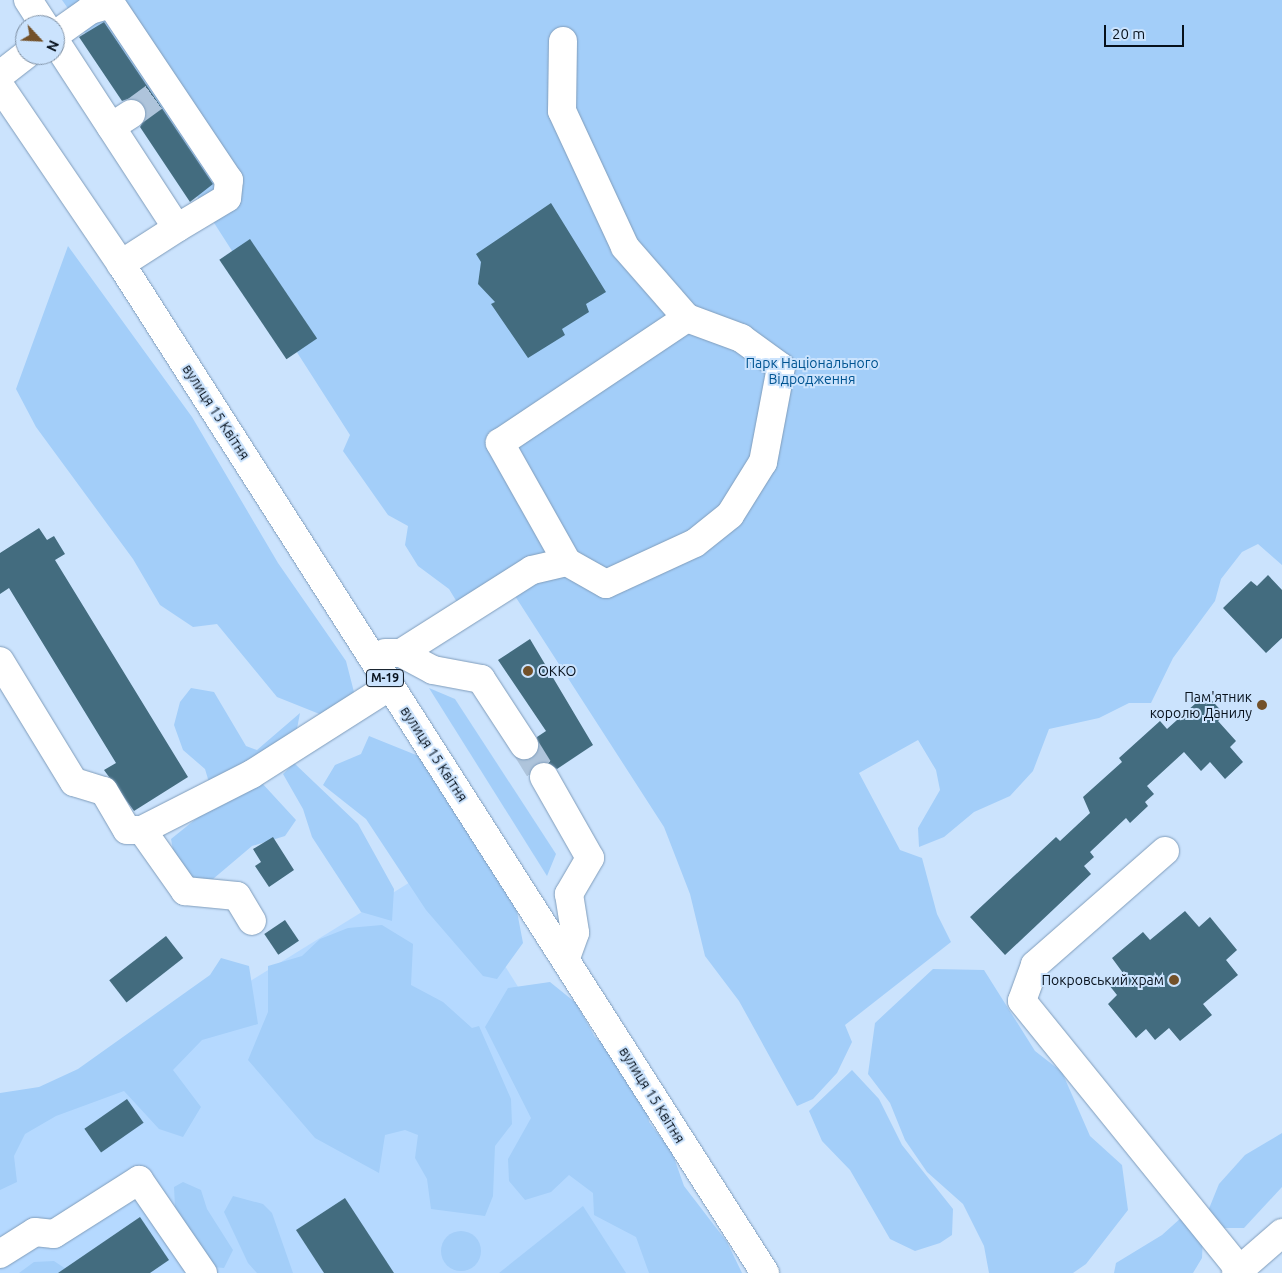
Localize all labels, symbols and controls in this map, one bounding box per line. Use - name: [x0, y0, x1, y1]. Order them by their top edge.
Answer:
- north arrow: [15, 15, 65, 65]
- scale bar: [1107, 15, 1187, 47]
- text: 20 m: [1112, 25, 1145, 42]
- text: N: [43, 38, 62, 54]
- park label: Парк Національного Відродження: [745, 355, 879, 388]
- street label: вулиця 15 Квітня: [179, 361, 253, 463]
- place label: ОККО: [538, 663, 576, 679]
- marker: ОККО: [522, 665, 534, 677]
- road number: М-19: [365, 668, 405, 688]
- place label: Пам'ятник королю Данилу: [1150, 689, 1252, 722]
- marker: Пам'ятник королю Данилу: [1256, 699, 1268, 711]
- street label: вулиця 15 Квітня: [397, 703, 471, 805]
- place label: Покровський храм: [1041, 972, 1164, 988]
- marker: Покровський храм: [1168, 974, 1180, 986]
- street label: вулиця 15 Квітня: [616, 1044, 688, 1146]

